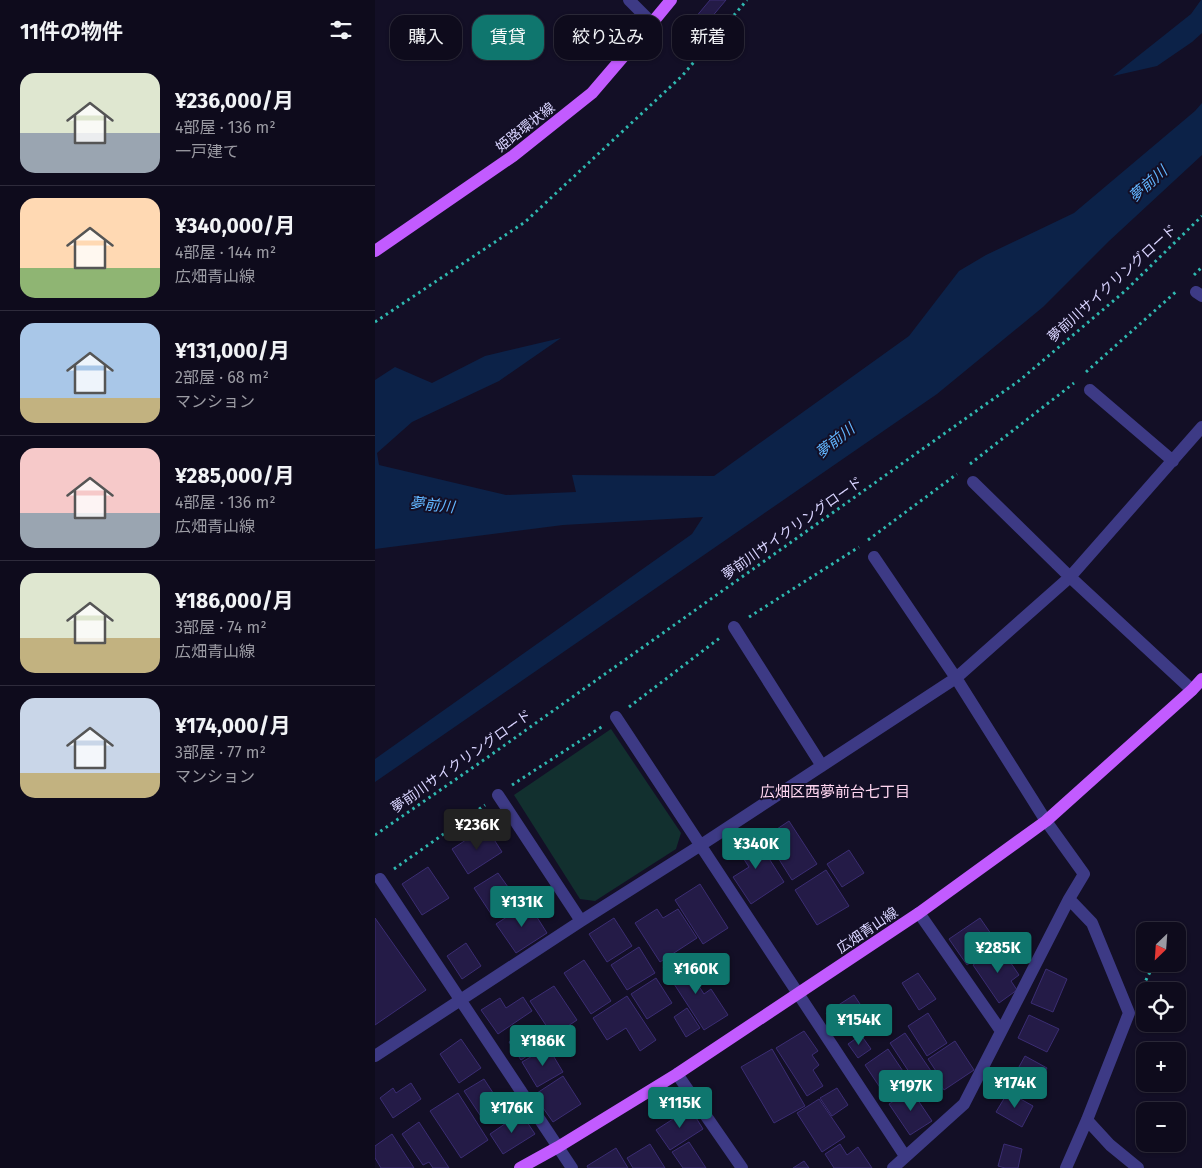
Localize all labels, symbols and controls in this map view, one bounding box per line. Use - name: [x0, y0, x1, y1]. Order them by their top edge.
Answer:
- chip: 購入: [390, 15, 462, 60]
- chip: 賃貸: [472, 15, 544, 60]
- chip: 絞り込み: [554, 15, 662, 60]
- chip: 新着: [672, 15, 744, 60]
- icon: filters: [327, 16, 355, 44]
- text: 11件の物件: [20, 19, 123, 45]
- text: ¥236,000/月: [175, 88, 294, 114]
- icon: home: [60, 93, 120, 153]
- street label: 姫路環状線: [492, 99, 558, 156]
- text: 4部屋 · 136 m²: [175, 118, 276, 137]
- text: 一戸建て: [175, 142, 239, 161]
- water label: 夢前川: [1125, 161, 1172, 206]
- text: ¥340,000/月: [175, 213, 295, 239]
- icon: home: [60, 218, 120, 278]
- street label: 夢前川サイクリングロード: [1044, 221, 1180, 346]
- text: 4部屋 · 144 m²: [175, 243, 276, 262]
- text: 広畑青山線: [175, 267, 255, 286]
- text: ¥131,000/月: [175, 338, 290, 364]
- icon: home: [60, 343, 120, 403]
- text: 2部屋 · 68 m²: [175, 368, 269, 387]
- text: マンション: [175, 392, 255, 411]
- water label: 夢前川: [812, 419, 860, 462]
- text: ¥285,000/月: [175, 463, 294, 489]
- icon: home: [60, 468, 120, 528]
- street label: 夢前川サイクリングロード: [719, 473, 866, 583]
- text: 4部屋 · 136 m²: [175, 493, 276, 512]
- water label: 夢前川: [409, 494, 457, 517]
- text: 広畑青山線: [175, 517, 255, 536]
- text: ¥186,000/月: [175, 588, 294, 614]
- icon: home: [60, 593, 120, 653]
- text: 3部屋 · 74 m²: [175, 618, 267, 637]
- text: 広畑青山線: [175, 642, 255, 661]
- street label: 夢前川サイクリングロード: [388, 706, 535, 816]
- text: ¥174,000/月: [175, 713, 290, 739]
- icon: home: [60, 718, 120, 778]
- text: 3部屋 · 77 m²: [175, 743, 266, 762]
- text: マンション: [175, 767, 255, 786]
- district label: 広畑区西夢前台七丁目: [760, 783, 910, 801]
- pin: ¥236K: [442, 808, 512, 851]
- text: ¥236K: [455, 815, 499, 834]
- pin: ¥340K: [721, 828, 791, 870]
- text: ¥340K: [733, 834, 779, 853]
- pin: ¥131K: [487, 886, 557, 928]
- text: ¥131K: [501, 892, 543, 911]
- street label: 広畑青山線: [834, 904, 901, 957]
- north arrow: [1136, 922, 1186, 972]
- map controls: [1136, 922, 1186, 1152]
- pin: ¥285K: [963, 932, 1033, 974]
- text: ¥285K: [975, 938, 1021, 957]
- pin: ¥160K: [661, 952, 731, 995]
- text: ¥160K: [674, 959, 718, 978]
- button: locate: [1136, 982, 1186, 1032]
- pin: ¥154K: [824, 1004, 894, 1046]
- text: ¥154K: [837, 1010, 881, 1029]
- pin: ¥186K: [508, 1024, 578, 1067]
- text: ¥186K: [521, 1031, 565, 1050]
- button: +: [1136, 1042, 1186, 1092]
- pin: ¥174K: [980, 1066, 1050, 1109]
- pin: ¥197K: [876, 1070, 946, 1112]
- text: ¥174K: [994, 1073, 1036, 1092]
- text: ¥197K: [890, 1076, 932, 1095]
- pin: ¥115K: [645, 1086, 715, 1129]
- pin: ¥176K: [477, 1092, 547, 1134]
- text: ¥115K: [659, 1093, 701, 1112]
- text: ¥176K: [491, 1098, 533, 1117]
- button: −: [1136, 1102, 1186, 1152]

